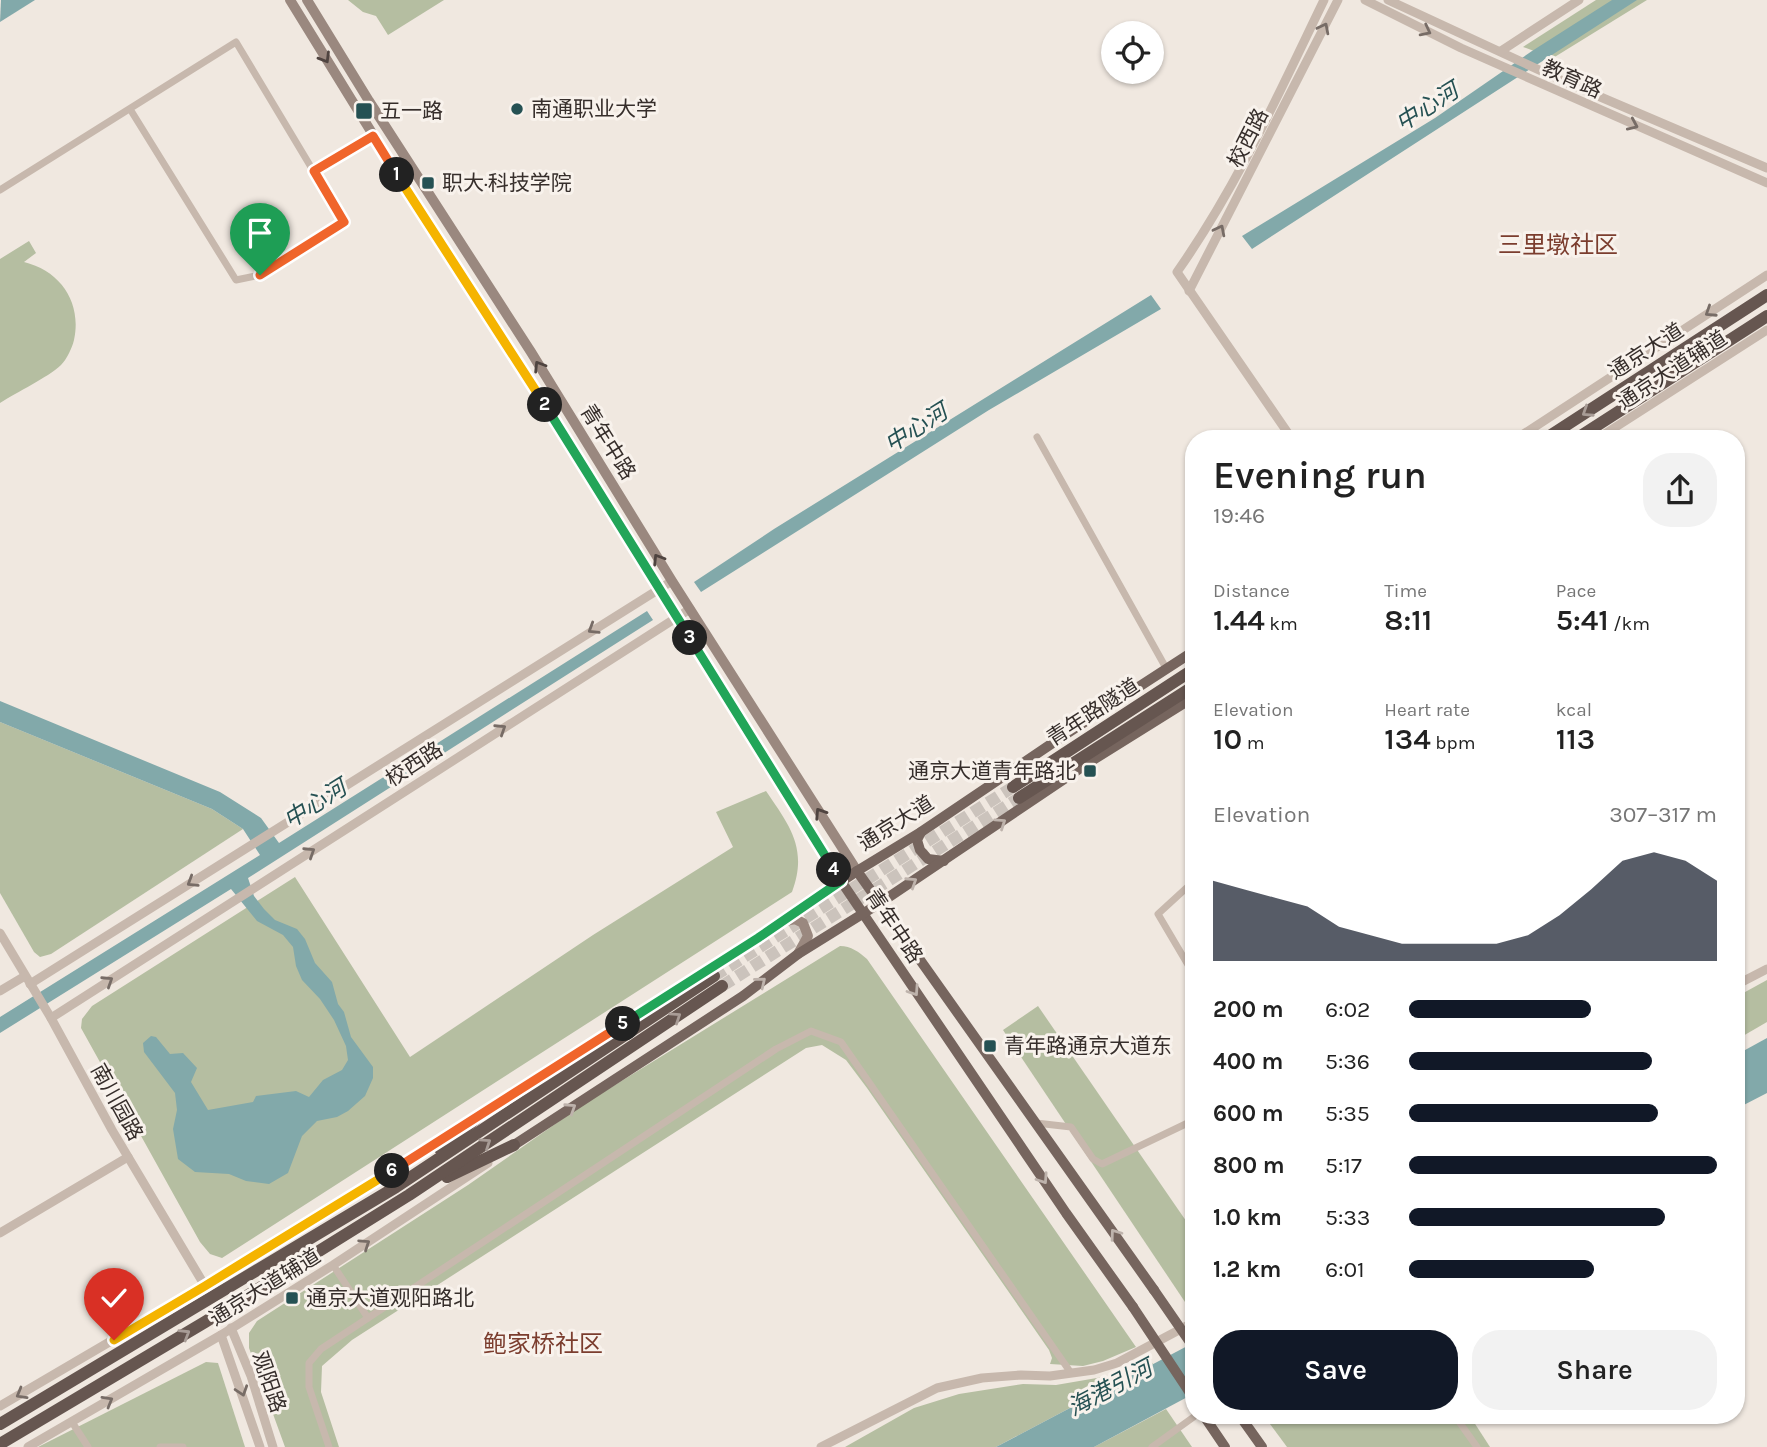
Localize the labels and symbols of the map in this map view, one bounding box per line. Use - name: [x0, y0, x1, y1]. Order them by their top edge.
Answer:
- one-way arrow: [1419, 22, 1431, 36]
- one-way arrow: [1315, 23, 1329, 35]
- one-way arrow: [317, 51, 330, 64]
- street label: 教育路: [1538, 55, 1606, 103]
- water label: 中心河: [1391, 75, 1467, 137]
- place label: 南通职业大学: [531, 97, 657, 121]
- place label: 五一路: [380, 99, 443, 123]
- marker: 五一路: [354, 101, 374, 121]
- marker: 南通职业大学: [509, 101, 525, 117]
- street label: 校西路: [1223, 104, 1273, 172]
- one-way arrow: [1626, 117, 1638, 131]
- pin: 1: [380, 158, 414, 192]
- place label: 职大·科技学院: [442, 171, 572, 195]
- marker: 职大·科技学院: [420, 175, 436, 191]
- pin: [230, 203, 290, 275]
- one-way arrow: [1212, 225, 1225, 237]
- district label: 三里墩社区: [1498, 231, 1618, 259]
- one-way arrow: [1705, 304, 1718, 317]
- street label: 通京大道: [1604, 318, 1688, 384]
- street label: 通京大道辅道: [1613, 326, 1731, 414]
- one-way arrow: [534, 360, 547, 373]
- pin: 2: [528, 388, 562, 422]
- water label: 中心河: [880, 396, 956, 458]
- street label: 青年中路: [576, 400, 640, 484]
- one-way arrow: [1581, 404, 1594, 417]
- one-way arrow: [654, 554, 667, 567]
- pin: 3: [672, 620, 708, 656]
- one-way arrow: [587, 621, 600, 634]
- street label: 青年路隧道: [1042, 673, 1144, 751]
- one-way arrow: [494, 724, 507, 737]
- street label: 校西路: [381, 737, 447, 791]
- place label: 通京大道青年路北: [908, 759, 1076, 783]
- marker: 通京大道青年路北: [1082, 763, 1098, 779]
- water label: 中心河: [279, 772, 355, 834]
- street label: 通京大道: [854, 791, 938, 855]
- one-way arrow: [816, 808, 828, 821]
- one-way arrow: [993, 819, 1006, 831]
- one-way arrow: [302, 847, 315, 860]
- pin: 4: [816, 852, 852, 888]
- one-way arrow: [186, 874, 199, 887]
- one-way arrow: [904, 878, 917, 890]
- street label: 青年中路: [861, 884, 927, 968]
- one-way arrow: [101, 976, 114, 989]
- one-way arrow: [753, 977, 765, 990]
- one-way arrow: [906, 983, 918, 996]
- pin: 5: [606, 1006, 640, 1042]
- one-way arrow: [668, 1012, 681, 1025]
- place label: 青年路通京大道东: [1004, 1034, 1172, 1058]
- marker: 青年路通京大道东: [982, 1038, 998, 1054]
- street label: 南川园路: [86, 1059, 148, 1145]
- one-way arrow: [564, 1103, 577, 1116]
- one-way arrow: [478, 1139, 491, 1152]
- pin: 6: [374, 1154, 410, 1188]
- one-way arrow: [1034, 1171, 1047, 1184]
- one-way arrow: [1110, 1229, 1123, 1242]
- one-way arrow: [357, 1240, 370, 1252]
- street label: 通京大道辅道: [205, 1243, 325, 1331]
- pin: [84, 1268, 144, 1340]
- place label: 通京大道观阳路北: [306, 1286, 474, 1310]
- marker: 通京大道观阳路北: [284, 1290, 300, 1306]
- one-way arrow: [177, 1329, 190, 1342]
- district label: 鲍家桥社区: [483, 1330, 603, 1358]
- street label: 观阳路: [247, 1348, 291, 1416]
- water label: 海港引河: [1063, 1353, 1160, 1422]
- one-way arrow: [234, 1384, 248, 1396]
- one-way arrow: [15, 1386, 28, 1399]
- one-way arrow: [101, 1396, 114, 1409]

